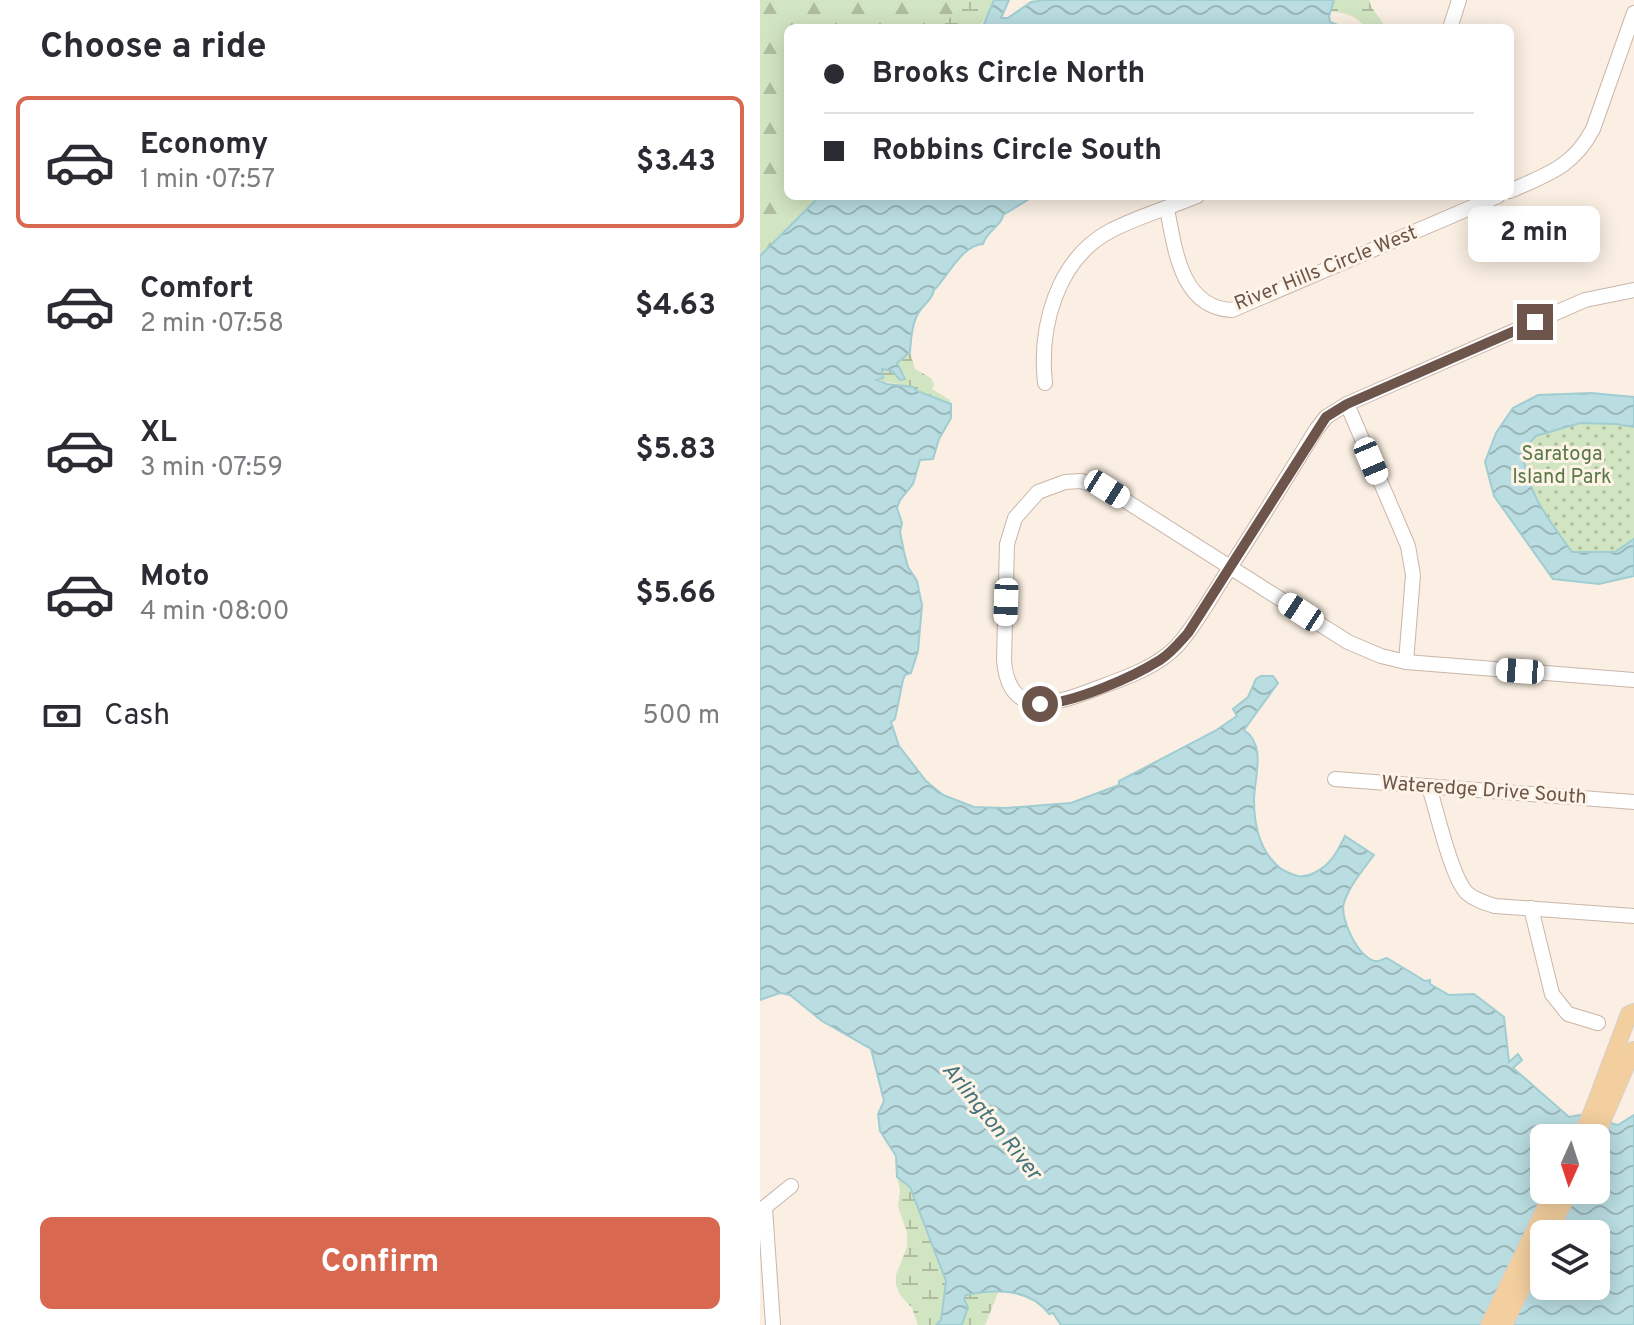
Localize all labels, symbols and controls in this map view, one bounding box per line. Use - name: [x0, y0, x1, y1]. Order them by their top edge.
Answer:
- text: Choose a ride: [40, 25, 266, 71]
- text: Brooks Circle North: [872, 56, 1145, 93]
- icon: car: [44, 126, 116, 198]
- text: Economy: [140, 127, 268, 164]
- text: Robbins Circle South: [872, 133, 1162, 170]
- text: $3.43: [636, 144, 716, 181]
- text: 1 min · 07:57: [140, 164, 275, 197]
- callout: 2 min: [1469, 206, 1601, 262]
- text: 2 min: [1500, 217, 1568, 250]
- street label: River Hills Circle West: [1231, 220, 1421, 318]
- icon: car: [44, 270, 116, 342]
- text: Comfort: [140, 271, 253, 308]
- text: $4.63: [635, 288, 716, 325]
- route end: [1517, 304, 1553, 340]
- text: 2 min · 07:58: [140, 308, 284, 341]
- icon: car: [44, 414, 116, 486]
- text: XL: [140, 415, 177, 452]
- text: $5.83: [635, 432, 716, 469]
- car: [1351, 434, 1391, 488]
- park label: Saratoga Island Park: [1512, 442, 1612, 491]
- text: 3 min · 07:59: [140, 452, 283, 485]
- car: [1080, 466, 1134, 512]
- icon: car: [44, 558, 116, 630]
- text: Moto: [140, 559, 210, 596]
- text: $5.66: [635, 576, 716, 613]
- car: [993, 578, 1019, 626]
- car: [1274, 589, 1328, 635]
- text: 4 min · 08:00: [140, 596, 289, 629]
- car: [1495, 657, 1545, 685]
- route start: [1022, 686, 1058, 722]
- icon: cash: [40, 694, 84, 738]
- text: Cash: [104, 698, 170, 735]
- text: 500 m: [643, 700, 720, 733]
- street label: Wateredge Drive South: [1381, 771, 1587, 811]
- water label: Arlington River: [935, 1058, 1048, 1188]
- north arrow: [1530, 1124, 1610, 1204]
- map controls: [1530, 1124, 1610, 1300]
- button: Confirm: [40, 1217, 720, 1309]
- button: layers: [1530, 1220, 1610, 1300]

